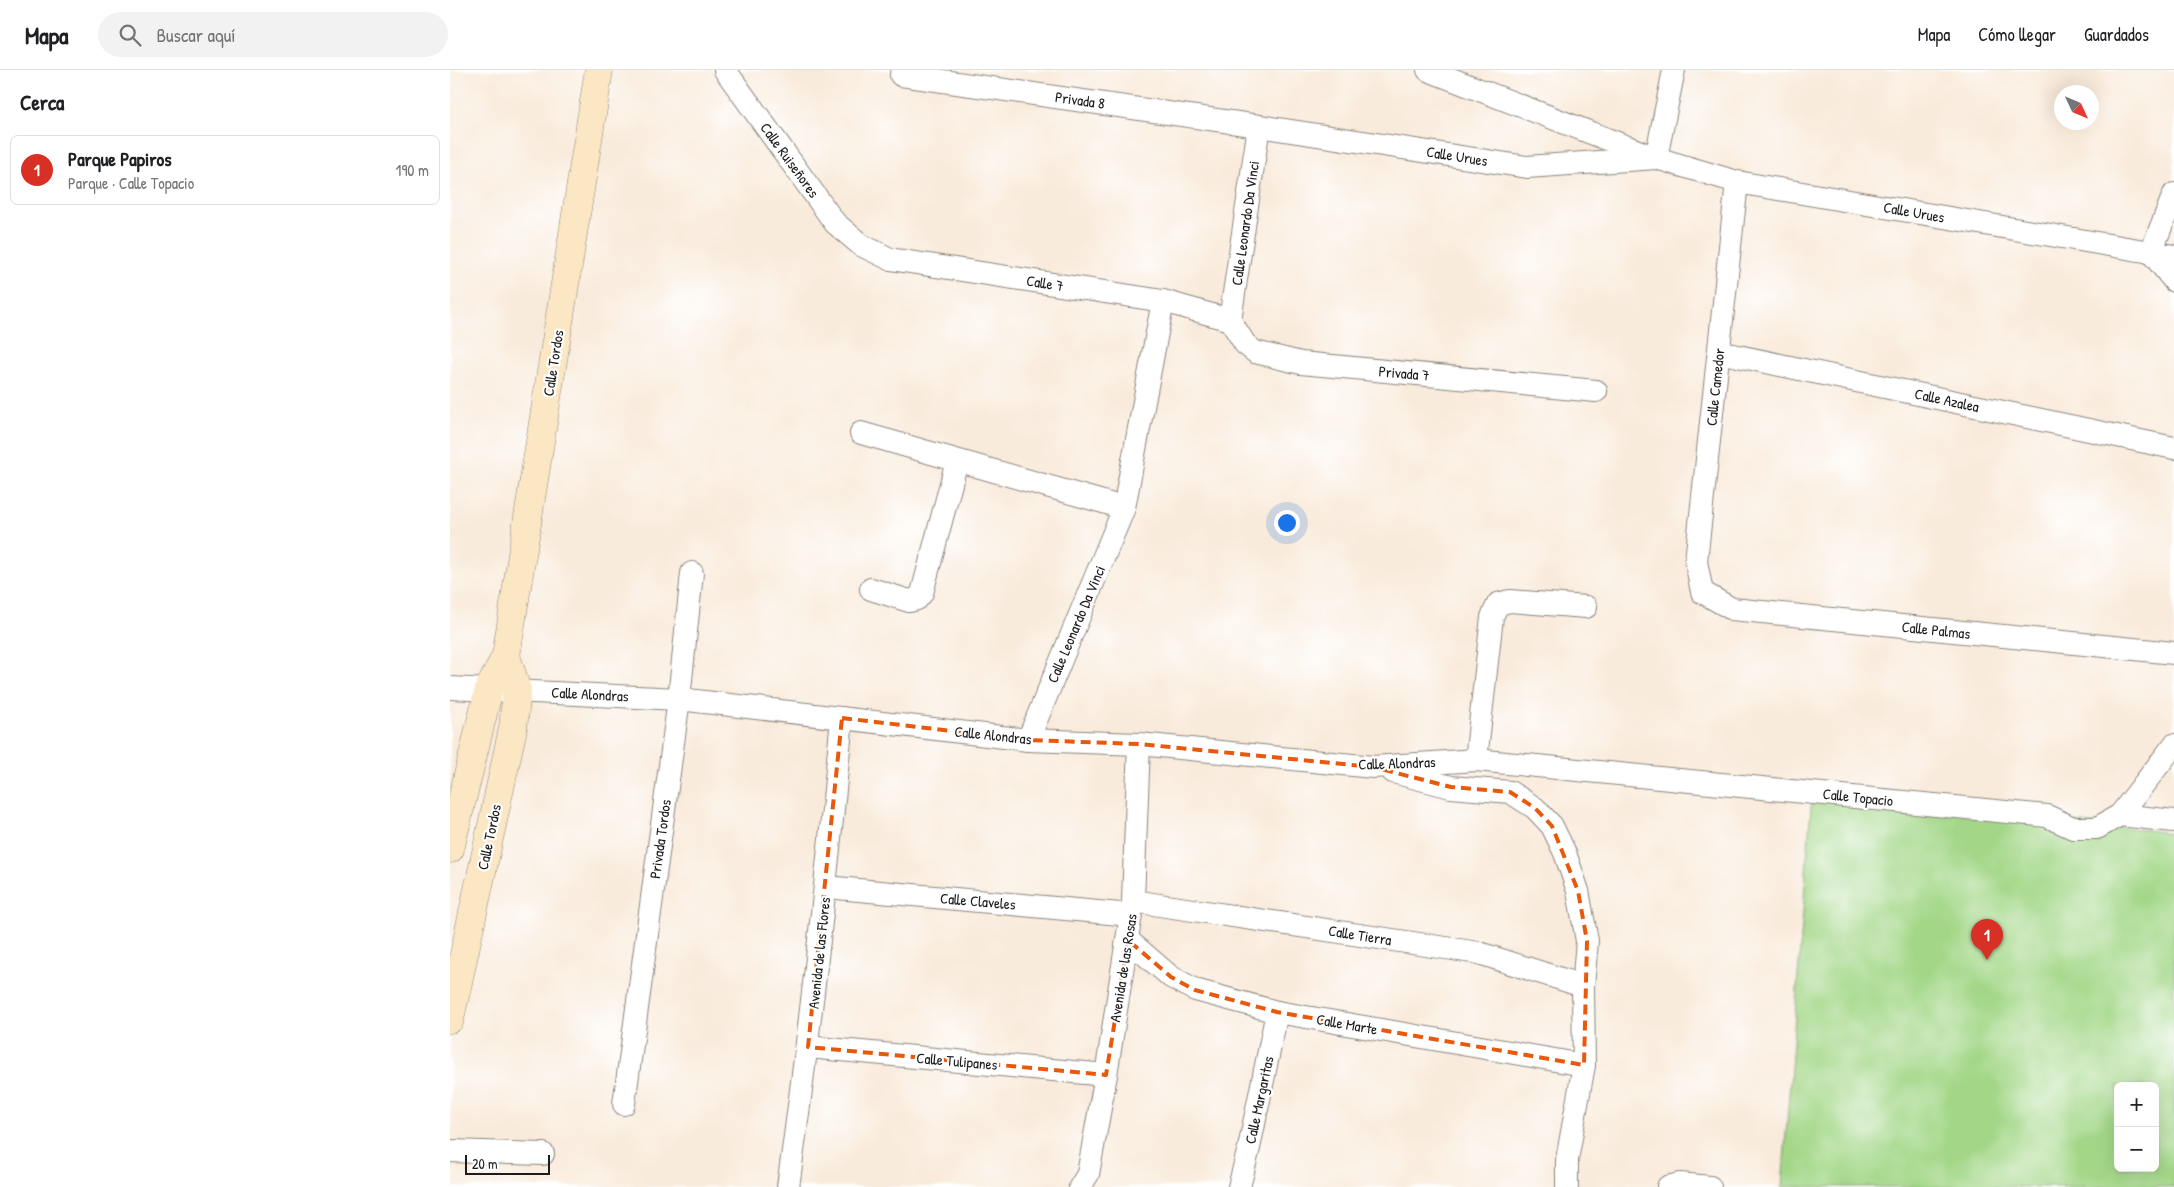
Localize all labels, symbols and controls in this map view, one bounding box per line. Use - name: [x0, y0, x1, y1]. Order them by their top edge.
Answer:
- search box: [98, 12, 448, 57]
- text: Mapa: [25, 19, 68, 51]
- icon: search: [116, 21, 144, 49]
- text: Buscar aquí: [156, 22, 236, 48]
- text: Mapa: [1918, 22, 1950, 47]
- text: Cómo llegar: [1978, 22, 2056, 47]
- text: Guardados: [2084, 22, 2149, 47]
- north arrow: [2054, 85, 2099, 130]
- street label: Privada 8: [1054, 86, 1106, 114]
- text: Cerca: [20, 88, 64, 117]
- street label: Calle Ruiseñores: [756, 118, 825, 202]
- street label: Calle Urues: [1425, 141, 1489, 171]
- text: Parque Papiros: [68, 146, 172, 172]
- text: 1: [34, 159, 40, 181]
- text: 190 m: [396, 159, 429, 181]
- street label: Calle Leonardo Da Vinci: [1226, 159, 1264, 287]
- text: Parque · Calle Topacio: [68, 172, 194, 194]
- street label: Calle Urues: [1882, 196, 1946, 228]
- street label: Calle 7: [1025, 270, 1065, 296]
- street label: Calle Tordos: [537, 328, 569, 397]
- street label: Calle Camedor: [1700, 347, 1730, 427]
- street label: Privada 7: [1378, 360, 1430, 386]
- street label: Calle Azalea: [1913, 383, 1981, 417]
- your location: [1274, 510, 1300, 536]
- street label: Calle Leonardo Da Vinci: [1042, 562, 1110, 686]
- street label: Calle Palmas: [1901, 616, 1972, 644]
- street label: Calle Alondras: [551, 681, 629, 707]
- street label: Calle Alondras: [953, 721, 1033, 750]
- street label: Calle Alondras: [1358, 751, 1436, 775]
- street label: Calle Topacio: [1822, 783, 1894, 811]
- street label: Privada Tordos: [644, 798, 676, 880]
- street label: Calle Tordos: [472, 802, 506, 872]
- street label: Calle Claveles: [939, 887, 1017, 915]
- street label: Avenida de las Flores: [803, 896, 835, 1010]
- street label: Avenida de las Rosas: [1104, 912, 1142, 1024]
- pin: 1: [1971, 919, 2003, 960]
- street label: Calle Tierra: [1327, 920, 1393, 950]
- street label: Calle Marte: [1315, 1008, 1379, 1040]
- street label: Calle Tulipanes: [916, 1047, 999, 1075]
- street label: Calle Margaritas: [1239, 1054, 1279, 1146]
- map controls: [2114, 1082, 2159, 1172]
- button: +: [2114, 1082, 2159, 1127]
- button: −: [2114, 1127, 2159, 1172]
- scale bar: [465, 1152, 550, 1175]
- text: 20 m: [472, 1154, 498, 1173]

